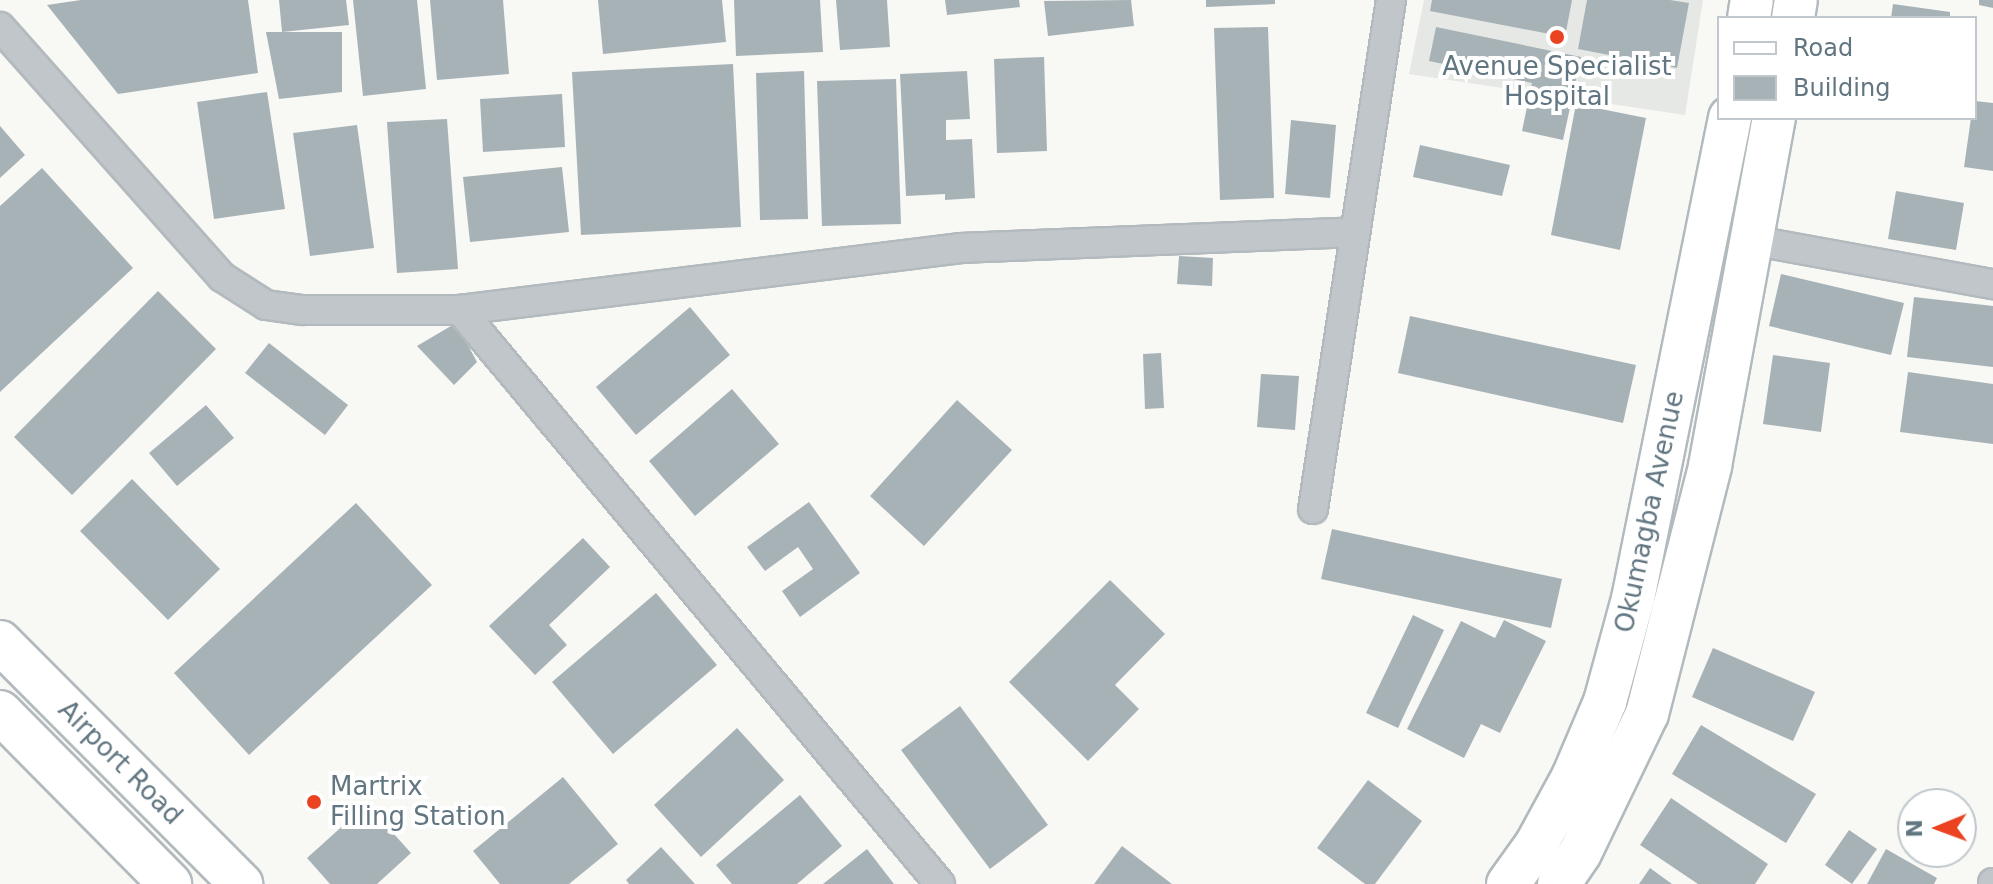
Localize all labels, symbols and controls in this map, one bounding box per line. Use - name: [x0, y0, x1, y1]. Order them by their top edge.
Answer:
- legend: [1717, 16, 1977, 120]
- marker: Avenue Specialist Hospital: [1546, 26, 1568, 48]
- text: Road: [1793, 34, 1853, 62]
- place label: Avenue Specialist Hospital: [1442, 51, 1672, 112]
- text: Building: [1793, 74, 1890, 102]
- street label: Okumagba Avenue: [1609, 388, 1691, 636]
- street label: Airport Road: [52, 695, 188, 831]
- place label: Martrix Filling Station: [330, 771, 506, 832]
- north arrow: [1897, 788, 1977, 868]
- marker: Martrix Filling Station: [305, 793, 323, 811]
- text: N: [1902, 819, 1927, 838]

